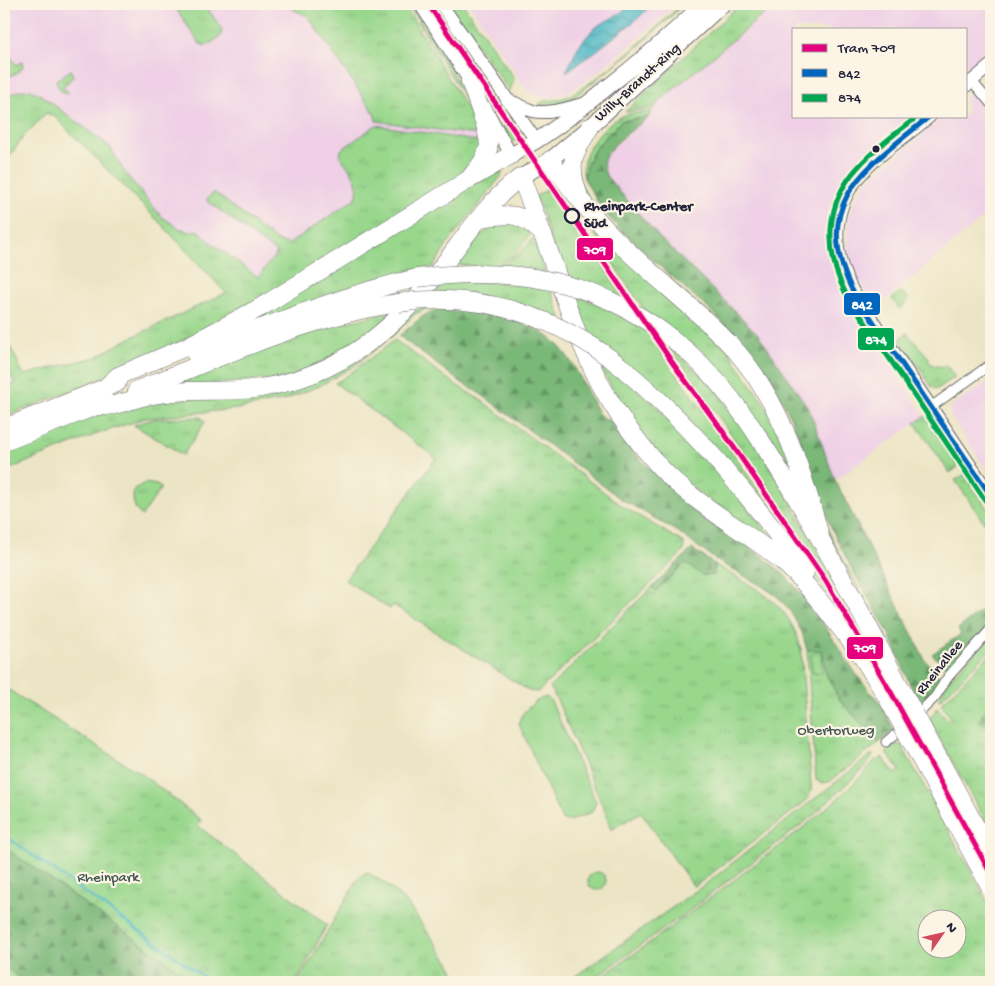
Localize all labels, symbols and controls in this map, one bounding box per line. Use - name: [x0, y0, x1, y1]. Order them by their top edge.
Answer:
- legend: [792, 28, 968, 118]
- street label: Willy-Brandt-Ring: [591, 40, 685, 126]
- text: Tram 709: [837, 40, 896, 58]
- text: 842: [838, 66, 861, 84]
- text: 874: [838, 90, 861, 108]
- unlabelled marker: [871, 144, 881, 154]
- place label: Rheinpark-Center Süd: [583, 198, 694, 233]
- marker: Rheinpark-Center Süd: [564, 208, 580, 224]
- line badge: 709: [576, 237, 614, 261]
- text: 709: [583, 243, 606, 260]
- line badge: 842: [843, 292, 881, 316]
- text: 842: [851, 298, 873, 315]
- line badge: 874: [857, 327, 895, 351]
- text: 874: [865, 333, 887, 350]
- line badge: 709: [846, 636, 884, 660]
- street label: Rheinallee: [913, 637, 967, 699]
- text: 709: [853, 641, 876, 658]
- park label: Obertorweg: [797, 722, 875, 740]
- park label: Rheinpark: [77, 869, 140, 887]
- north arrow: [918, 908, 968, 958]
- text: N: [941, 920, 960, 937]

